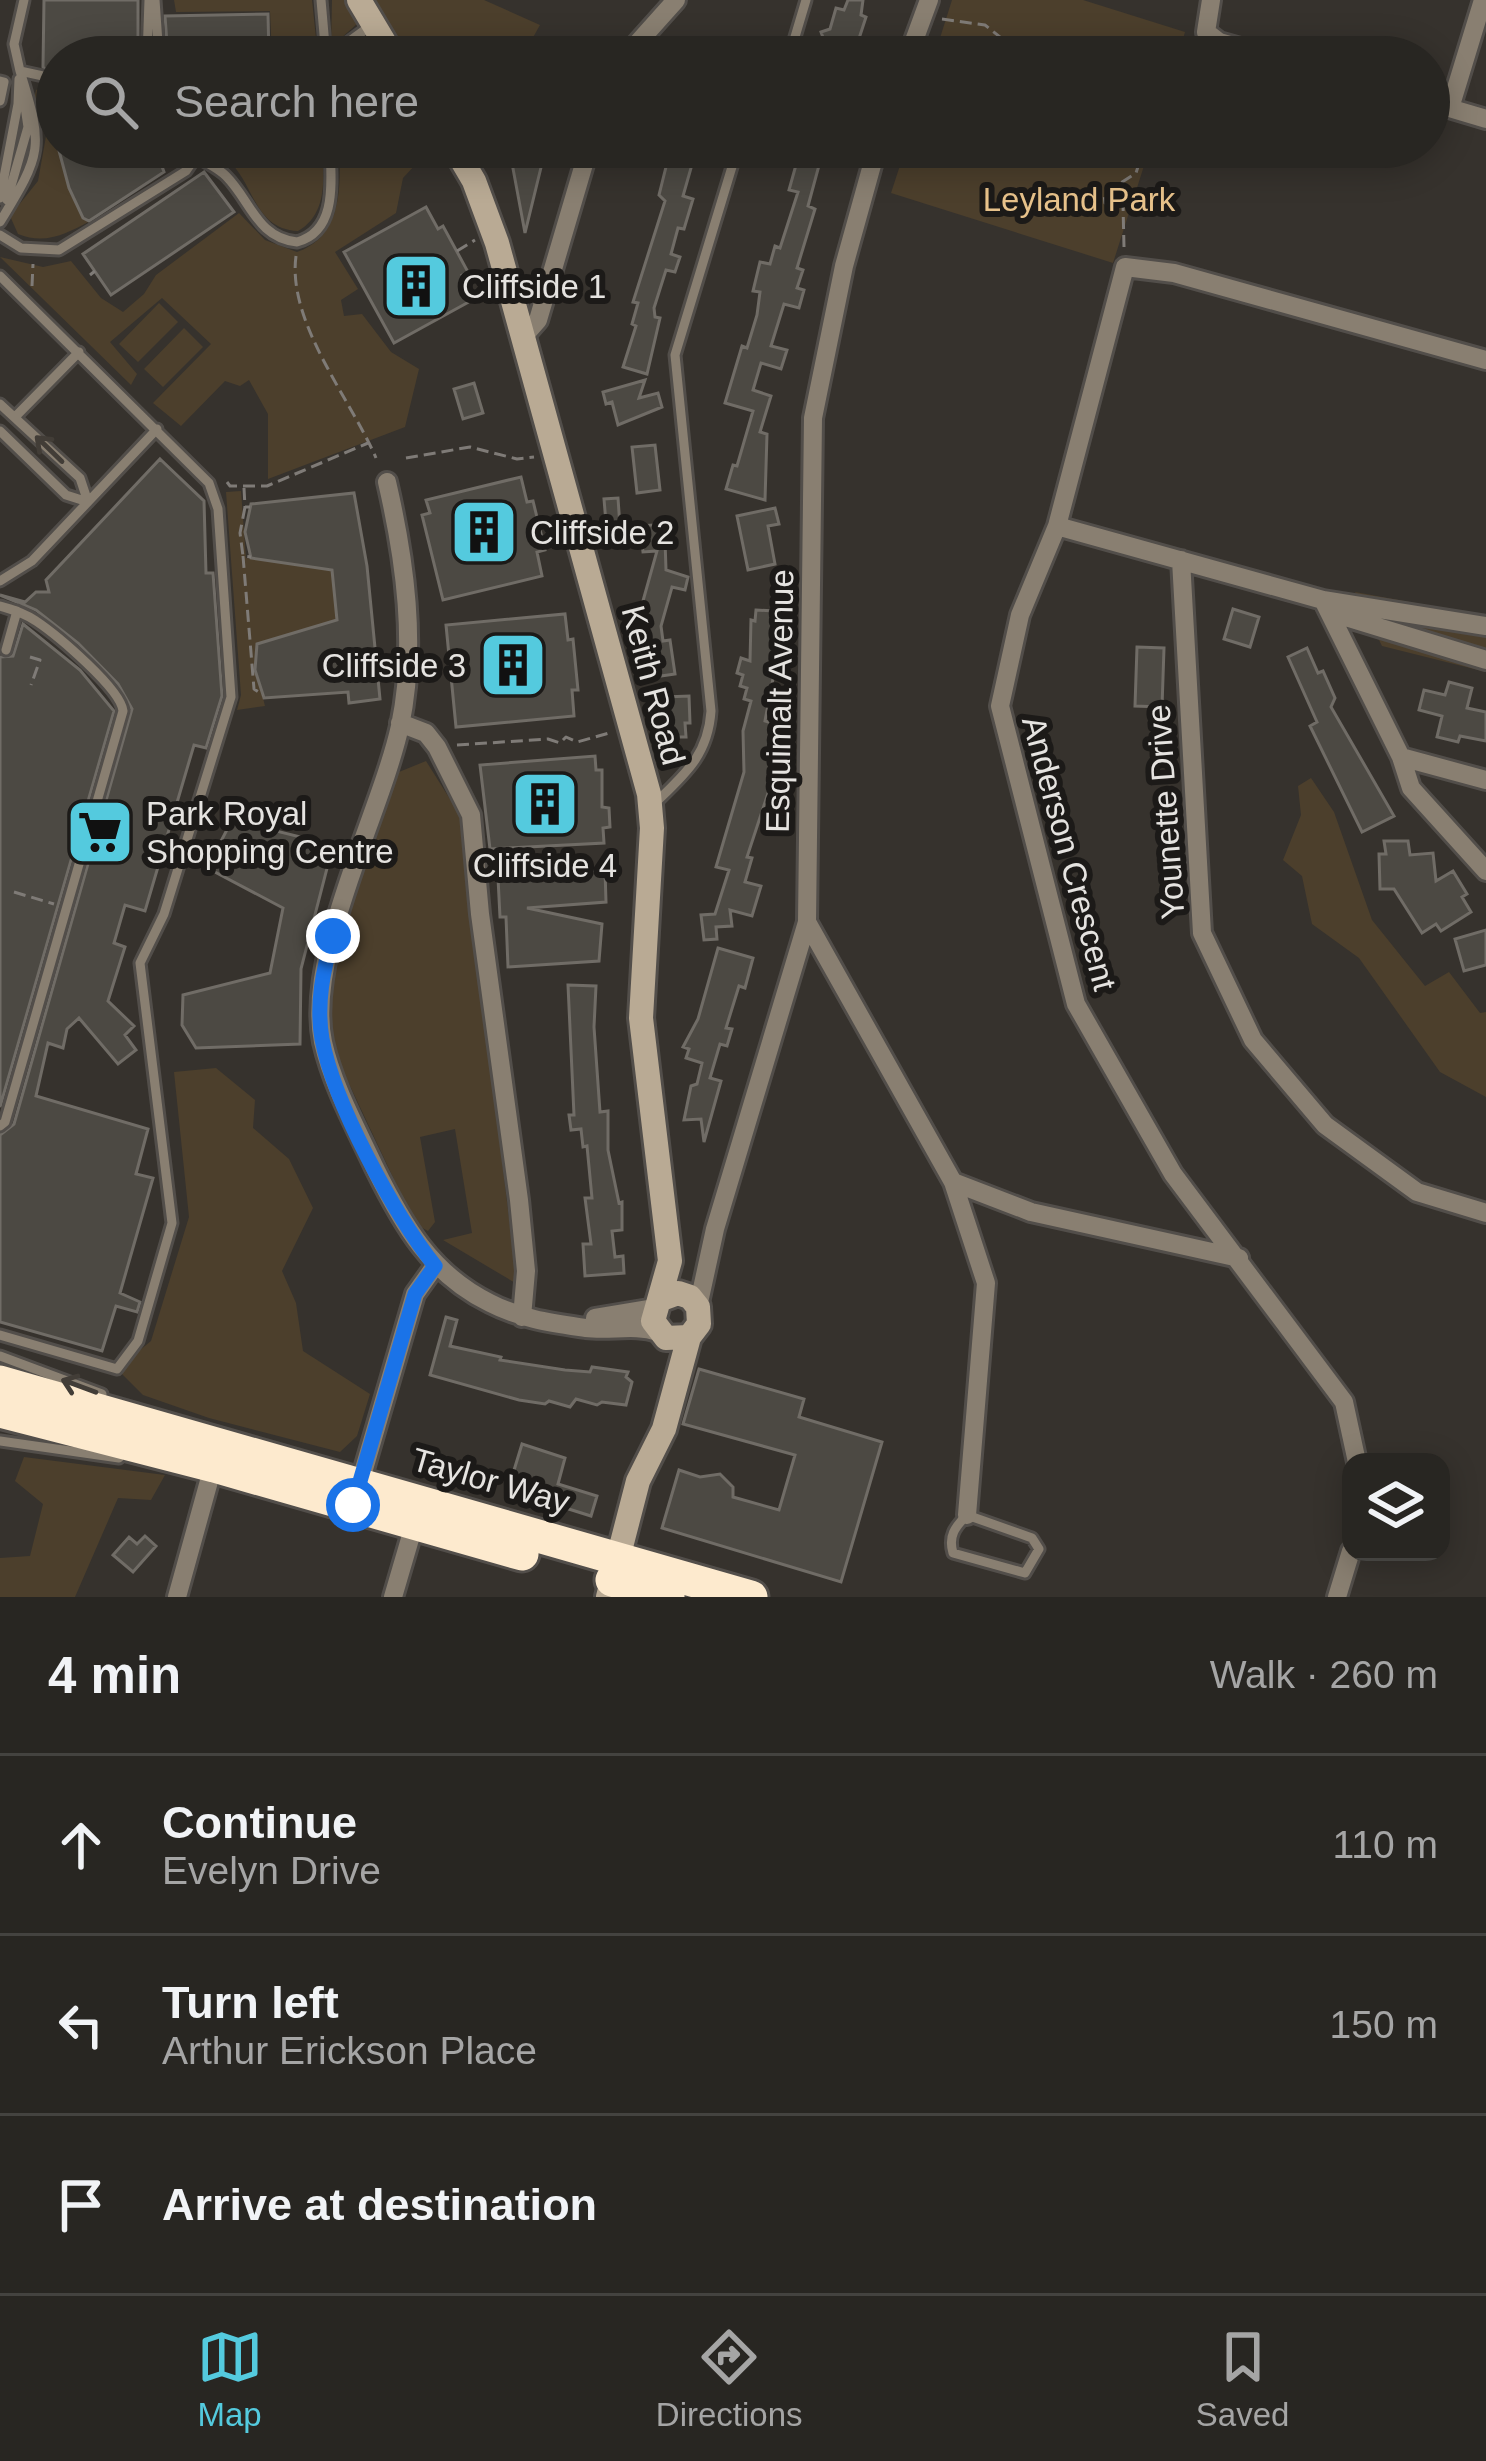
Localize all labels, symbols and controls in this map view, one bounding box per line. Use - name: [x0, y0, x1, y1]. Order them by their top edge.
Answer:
- search box: [36, 36, 1450, 168]
- icon: search: [78, 69, 144, 135]
- text: Search here: [174, 76, 419, 127]
- park label: Leyland Park: [983, 181, 1176, 218]
- building icon: Cliffside 1: [381, 251, 451, 321]
- place label: Cliffside 1: [462, 268, 606, 305]
- one-way arrow: [35, 436, 65, 464]
- building icon: Cliffside 2: [449, 497, 519, 567]
- place label: Cliffside 2: [530, 514, 674, 551]
- street label: Esquimalt Avenue: [759, 569, 800, 833]
- street label: Keith Road: [615, 601, 693, 769]
- building icon: Cliffside 3: [478, 630, 548, 700]
- place label: Cliffside 3: [322, 647, 466, 684]
- street label: Younette Drive: [1140, 703, 1191, 921]
- street label: Anderson Crescent: [1015, 712, 1124, 994]
- building icon: Cliffside 4: [510, 769, 580, 839]
- place label: Park Royal Shopping Centre: [146, 795, 394, 870]
- supermarket icon: Park Royal Shopping Centre: [65, 797, 135, 867]
- place label: Cliffside 4: [473, 847, 617, 884]
- route end: [306, 909, 360, 963]
- one-way arrow: [61, 1374, 98, 1395]
- street label: Taylor Way: [408, 1440, 574, 1521]
- map controls: [1342, 1453, 1450, 1561]
- button: layers: [1342, 1453, 1450, 1561]
- route start: [326, 1478, 380, 1532]
- text: 4 min: [48, 1647, 181, 1704]
- text: Walk · 260 m: [1210, 1653, 1438, 1696]
- text: Continue: [162, 1797, 357, 1848]
- icon: ahead: [48, 1812, 114, 1878]
- text: 110 m: [1333, 1823, 1438, 1866]
- text: Evelyn Drive: [162, 1849, 381, 1892]
- text: Turn left: [162, 1977, 339, 2028]
- icon: left: [48, 1992, 114, 2058]
- text: 150 m: [1330, 2003, 1438, 2046]
- text: Arthur Erickson Place: [162, 2029, 537, 2072]
- icon: arrive: [48, 2172, 114, 2238]
- text: Arrive at destination: [162, 2179, 597, 2230]
- tab: Map: [197, 2324, 263, 2434]
- tab: Directions: [656, 2324, 803, 2434]
- tab: Saved: [1196, 2324, 1289, 2434]

